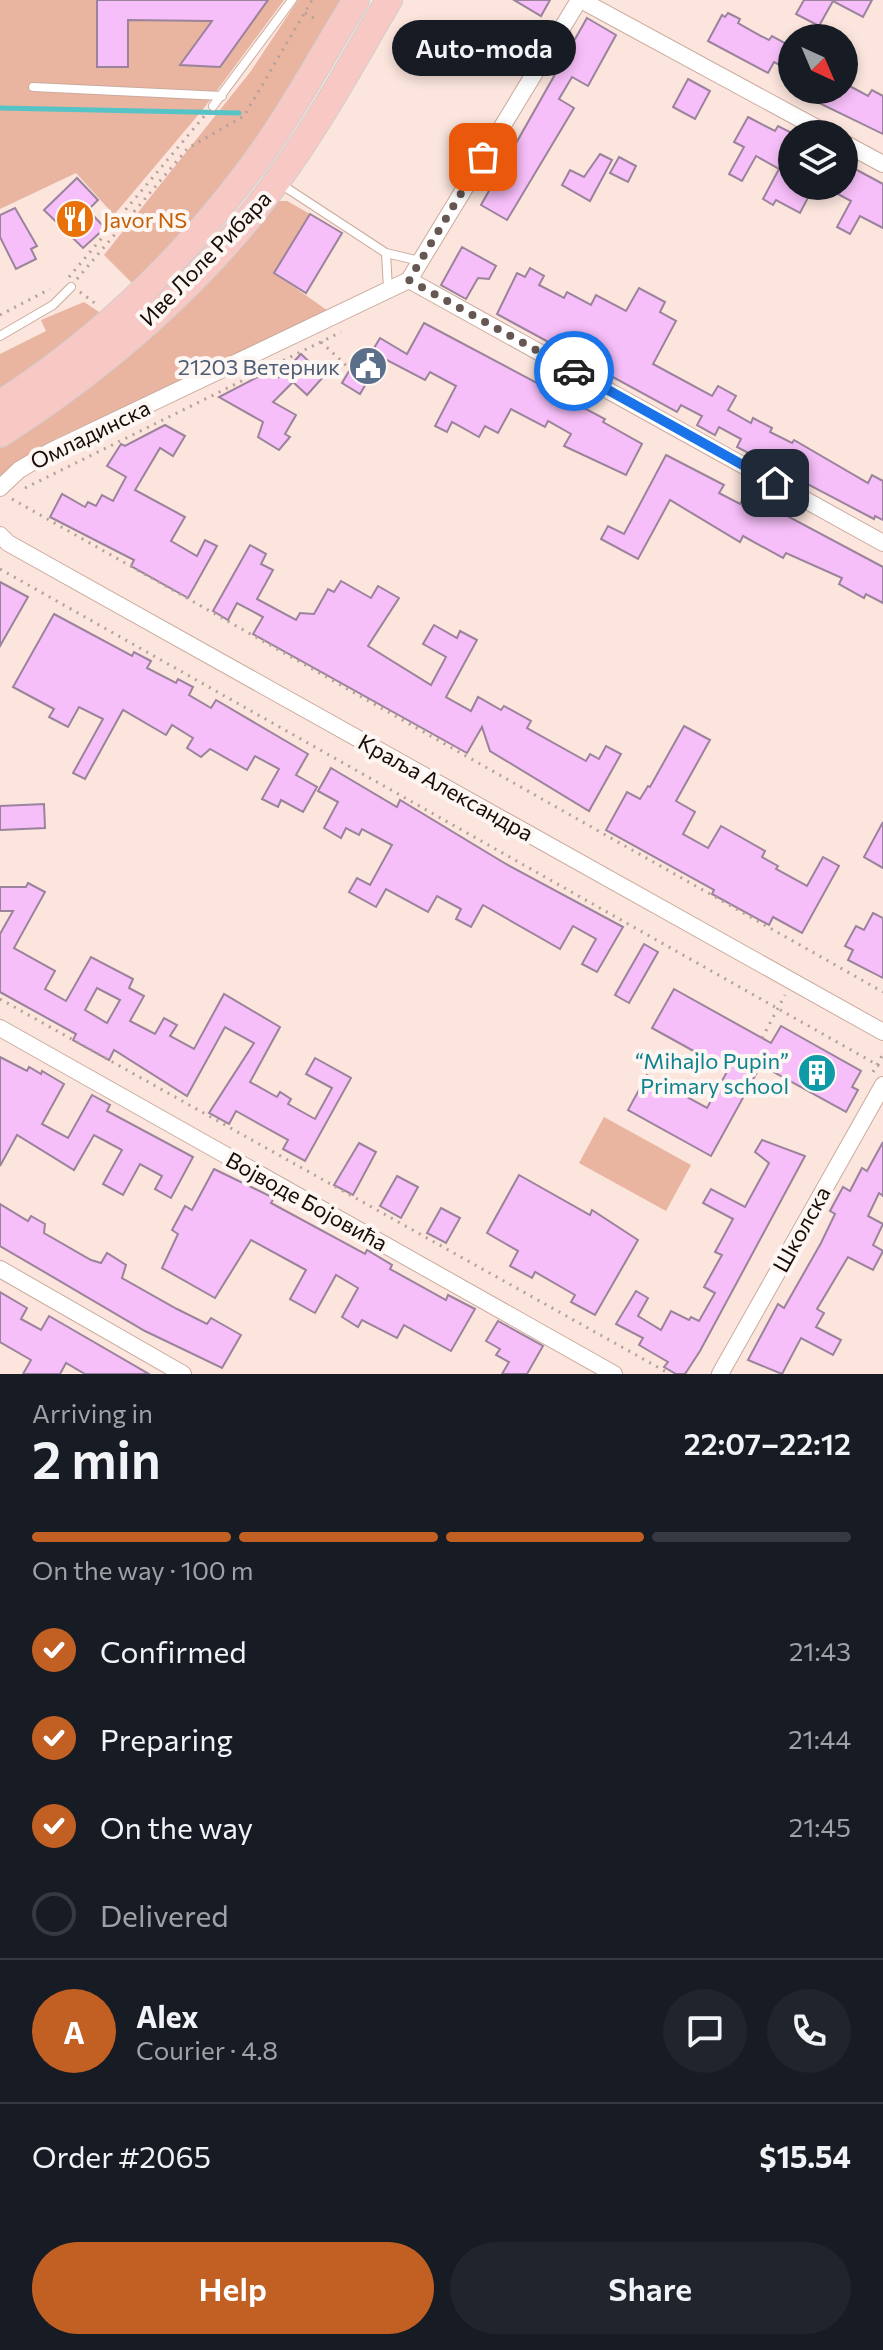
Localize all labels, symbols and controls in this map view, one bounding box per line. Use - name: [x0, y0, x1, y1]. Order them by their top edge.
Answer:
- callout: Auto-moda: [391, 21, 575, 77]
- north arrow: [778, 24, 858, 104]
- map controls: [778, 24, 858, 200]
- text: Auto-moda: [415, 32, 553, 63]
- button: layers: [778, 120, 858, 200]
- pin: [449, 123, 517, 191]
- icon: bag: [461, 135, 505, 179]
- street label: Иве Лоле Рибара: [134, 185, 276, 331]
- restaurant icon: Javor NS: [54, 198, 96, 240]
- place label: Javor NS: [103, 206, 187, 233]
- courier: [534, 331, 614, 411]
- public building icon: 21203 Ветерник: [347, 345, 389, 387]
- icon: car: [552, 349, 596, 393]
- place label: 21203 Ветерник: [178, 353, 340, 380]
- street label: Омладинска: [26, 393, 154, 475]
- pin: [741, 449, 809, 517]
- icon: home: [753, 461, 797, 505]
- street label: Краља Александра: [354, 728, 538, 846]
- place label: “Mihajlo Pupin” Primary school: [635, 1047, 789, 1099]
- building icon: “Mihajlo Pupin” Primary school: [796, 1052, 838, 1094]
- street label: Војводе Бојовића: [222, 1145, 392, 1257]
- street label: Школска: [766, 1181, 836, 1277]
- text: Arriving in: [32, 1397, 153, 1428]
- text: 22:07–22:12: [684, 1424, 851, 1461]
- text: 2 min: [32, 1426, 161, 1490]
- text: On the way · 100 m: [32, 1554, 254, 1585]
- icon: check: [32, 1628, 76, 1672]
- text: Confirmed: [100, 1632, 247, 1669]
- text: 21:43: [789, 1635, 851, 1666]
- icon: check: [32, 1716, 76, 1760]
- text: Preparing: [100, 1720, 233, 1757]
- text: 21:44: [788, 1723, 851, 1754]
- icon: check: [32, 1804, 76, 1848]
- text: On the way: [100, 1808, 253, 1845]
- text: 21:45: [789, 1811, 851, 1842]
- text: Delivered: [100, 1896, 229, 1933]
- button: chat: [663, 1989, 747, 2073]
- button: phone: [767, 1989, 851, 2073]
- text: Alex: [136, 1997, 199, 2034]
- text: A: [63, 2013, 85, 2050]
- text: Courier · 4.8: [136, 2034, 278, 2065]
- text: Order #2065: [32, 2137, 211, 2174]
- text: $15.54: [759, 2137, 851, 2174]
- button: Help: [32, 2242, 434, 2334]
- button: Share: [450, 2242, 851, 2334]

